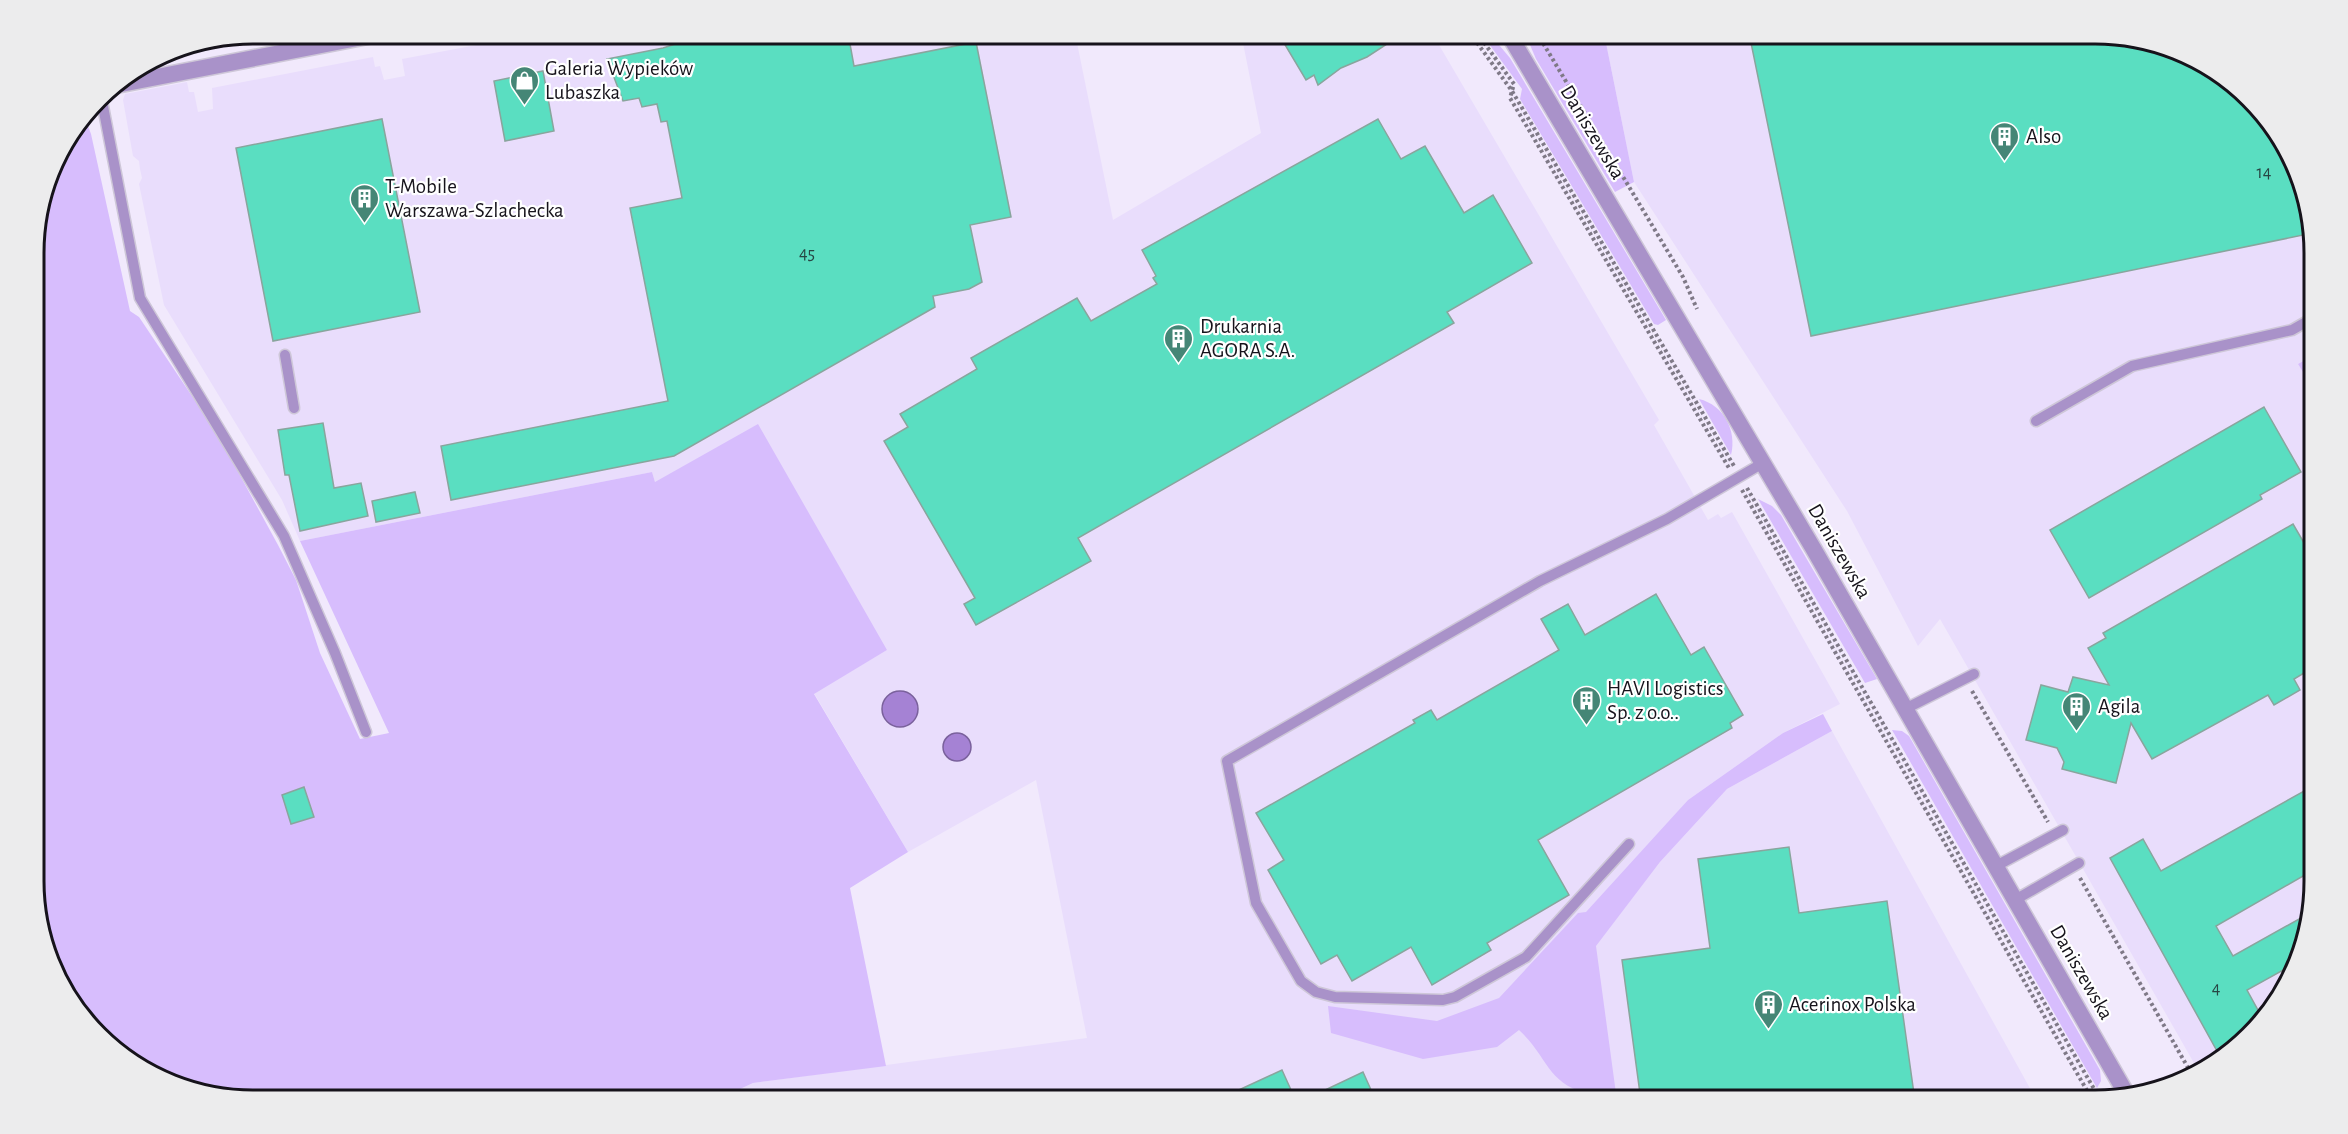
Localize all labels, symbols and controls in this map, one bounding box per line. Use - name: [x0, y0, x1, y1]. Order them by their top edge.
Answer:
- place label: Galeria Wypieków Lubaszka: [545, 58, 693, 103]
- shop icon: Galeria Wypieków Lubaszka: [508, 64, 540, 106]
- street label: Daniszewska: [1556, 82, 1629, 183]
- building icon: Also: [1989, 120, 2021, 162]
- place label: Also: [2026, 126, 2061, 147]
- house number: 14: [2257, 164, 2272, 182]
- place label: T-Mobile Warszawa-Szlachecka: [385, 176, 564, 221]
- building icon: T-Mobile Warszawa-Szlachecka: [348, 182, 380, 224]
- house number: 45: [799, 245, 815, 263]
- place label: Drukarnia AGORA S.A.: [1200, 316, 1295, 361]
- building icon: Drukarnia AGORA S.A.: [1163, 322, 1195, 364]
- street label: Daniszewska: [1804, 500, 1875, 602]
- place label: HAVI Logistics Sp. z o.o..: [1607, 678, 1723, 723]
- building icon: HAVI Logistics Sp. z o.o..: [1570, 684, 1602, 726]
- building icon: Agila: [2061, 690, 2093, 732]
- place label: Agila: [2098, 696, 2141, 717]
- street label: Daniszewska: [2046, 921, 2117, 1023]
- house number: 4: [2212, 980, 2221, 998]
- building icon: Acerinox Polska: [1752, 988, 1784, 1030]
- place label: Acerinox Polska: [1789, 994, 1916, 1015]

